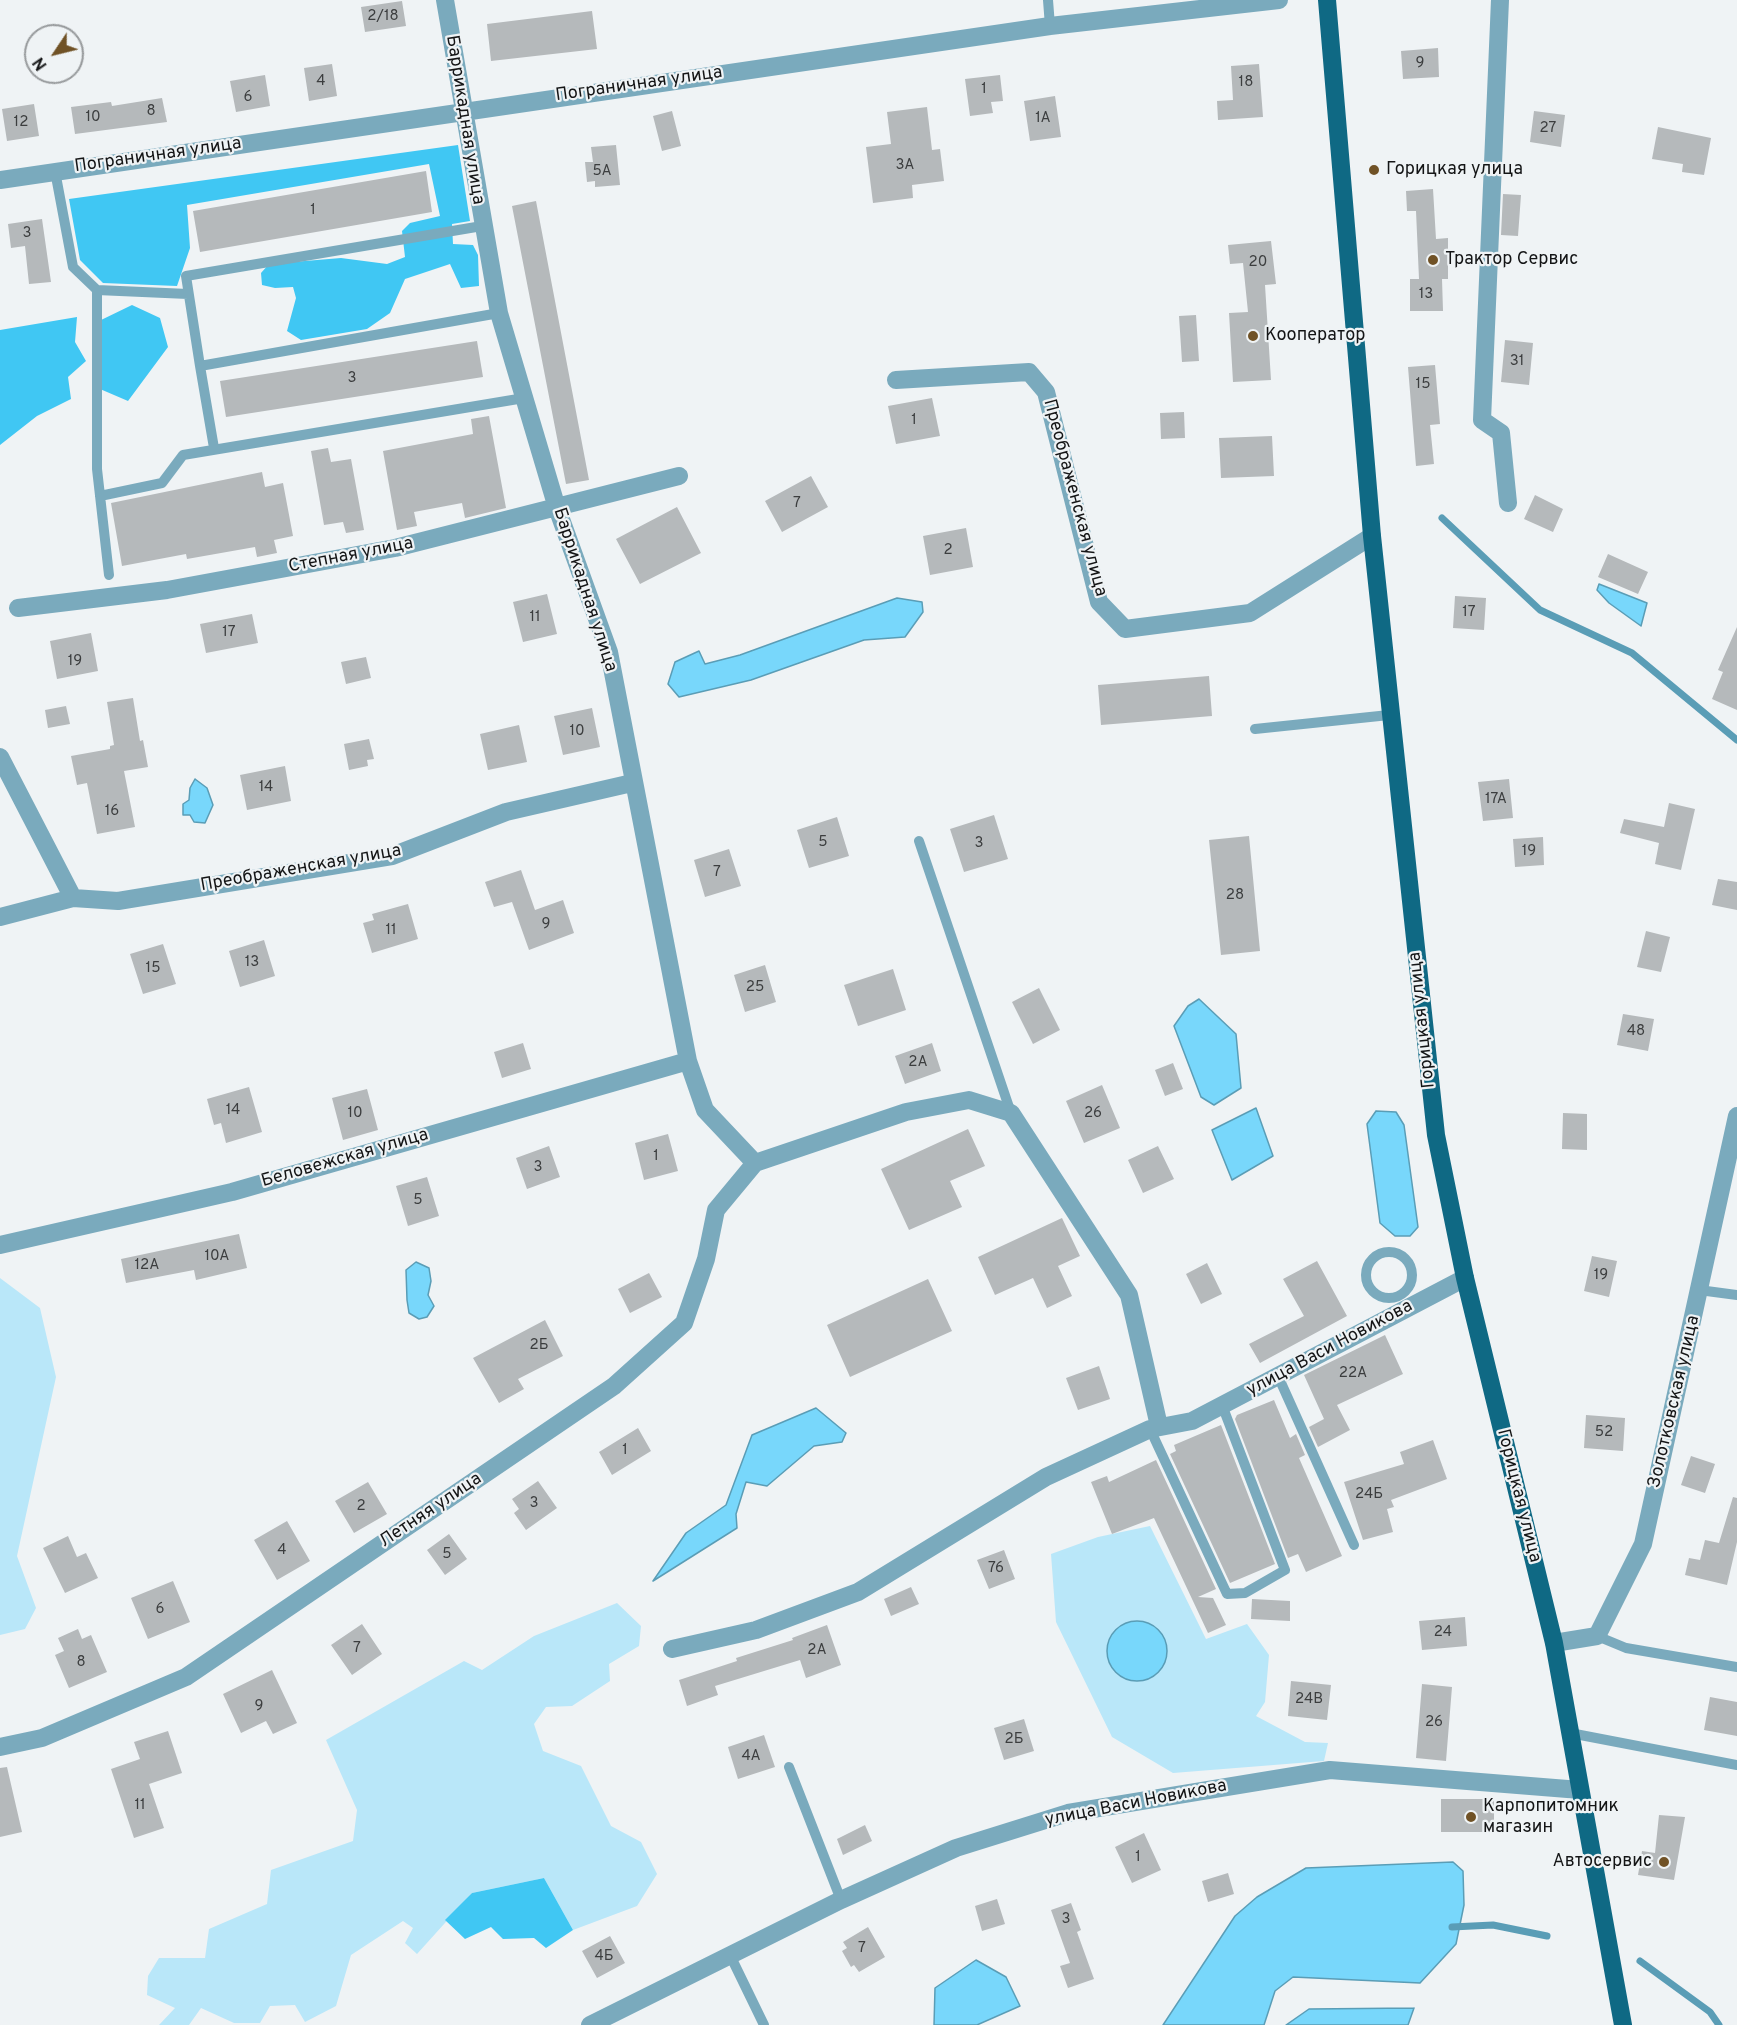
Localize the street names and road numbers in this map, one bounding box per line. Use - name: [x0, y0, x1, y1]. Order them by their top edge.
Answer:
- street label: Баррикадная улица: [440, 34, 488, 206]
- street label: Пограничная улица: [554, 63, 724, 107]
- street label: Пограничная улица: [73, 134, 243, 178]
- street label: Преображенская улица: [1037, 397, 1111, 599]
- street label: Баррикадная улица: [547, 505, 621, 675]
- street label: Степная улица: [287, 533, 415, 579]
- street label: Преображенская улица: [199, 841, 403, 897]
- street label: Горицкая улица: [1405, 951, 1441, 1089]
- street label: Беловежская улица: [259, 1125, 431, 1193]
- street label: улица Васи Новикова: [1243, 1296, 1417, 1402]
- street label: Золотковская улица: [1645, 1314, 1705, 1490]
- street label: Горицкая улица: [1491, 1427, 1545, 1565]
- street label: Летняя улица: [376, 1469, 486, 1553]
- street label: улица Васи Новикова: [1043, 1776, 1229, 1832]

